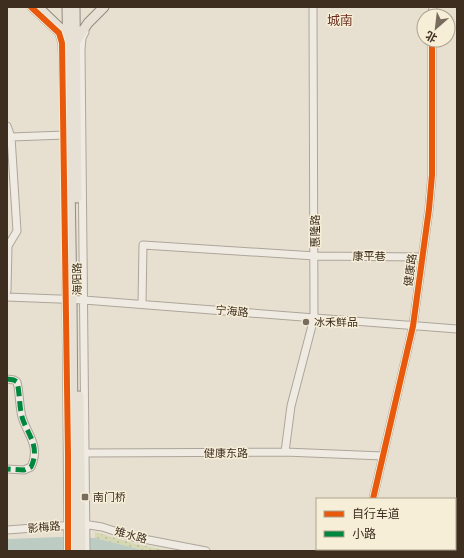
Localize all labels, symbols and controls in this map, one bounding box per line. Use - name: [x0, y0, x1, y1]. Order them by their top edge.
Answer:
- north arrow: [416, 8, 456, 48]
- district label: 城南: [327, 12, 353, 29]
- text: 北: [423, 28, 439, 46]
- street label: 惠隆路: [308, 215, 322, 248]
- street label: 康平巷: [353, 249, 386, 263]
- street label: 健康路: [401, 253, 419, 287]
- street label: 海阳路: [70, 262, 84, 296]
- street label: 宁海路: [215, 303, 249, 319]
- place label: 冰禾鲜品: [314, 315, 358, 329]
- marker: 冰禾鲜品: [301, 317, 311, 327]
- street label: 健康东路: [204, 446, 248, 460]
- place label: 南门桥: [93, 490, 126, 504]
- marker: 南门桥: [80, 492, 90, 502]
- legend: [316, 498, 456, 550]
- text: 自行车道: [352, 506, 400, 521]
- street label: 影梅路: [27, 519, 61, 535]
- street label: 雉水路: [113, 524, 149, 546]
- text: 小路: [352, 526, 376, 541]

